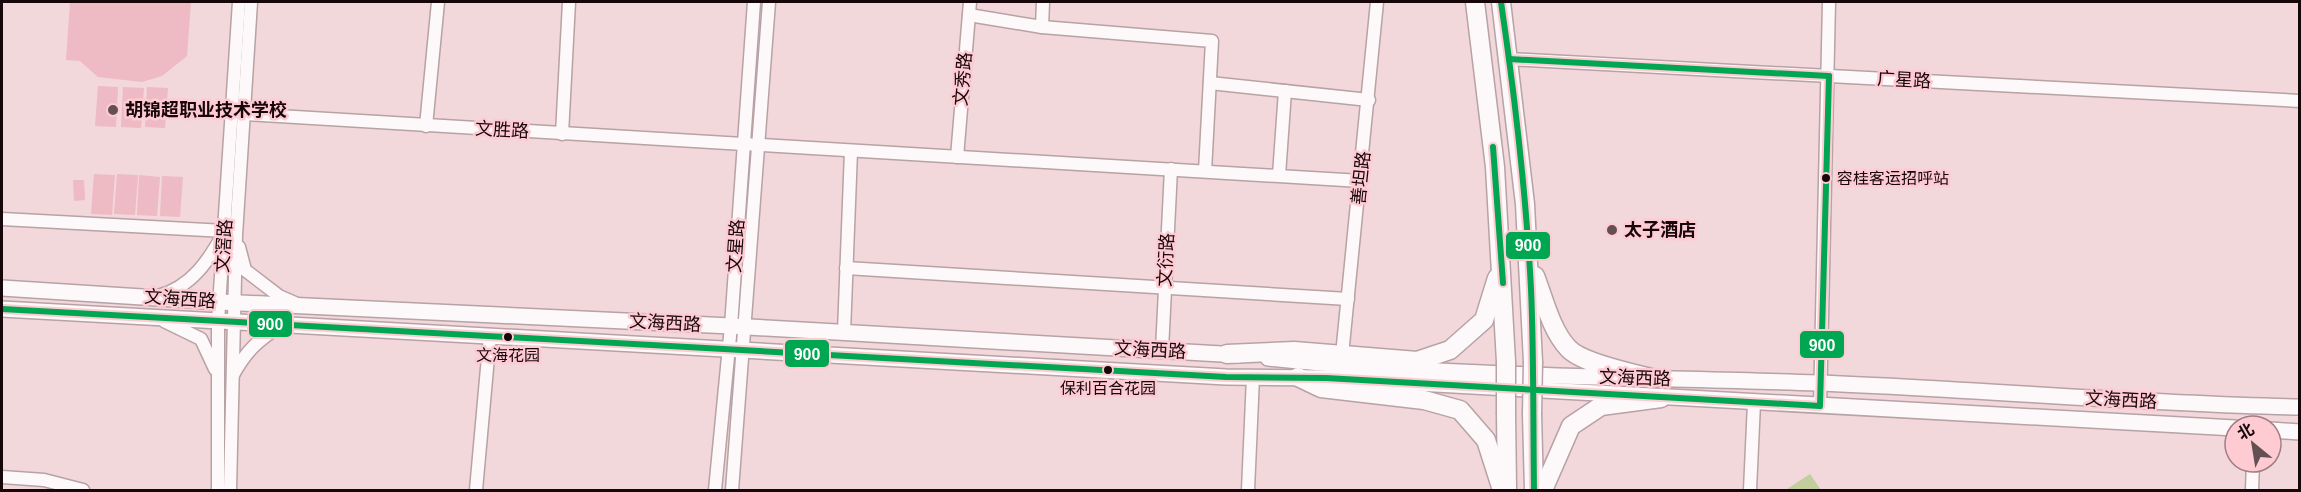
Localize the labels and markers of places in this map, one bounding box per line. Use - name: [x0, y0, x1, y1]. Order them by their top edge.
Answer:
- place label: 胡锦超职业技术学校: [125, 100, 287, 120]
- marker: 胡锦超职业技术学校: [106, 103, 120, 117]
- place label: 容桂客运招呼站: [1837, 170, 1949, 187]
- marker: 容桂客运招呼站: [1820, 172, 1832, 184]
- place label: 太子酒店: [1624, 220, 1696, 240]
- marker: 太子酒店: [1605, 223, 1619, 237]
- marker: 文海花园: [502, 331, 514, 343]
- place label: 文海花园: [476, 347, 540, 364]
- marker: 保利百合花园: [1102, 364, 1114, 376]
- place label: 保利百合花园: [1060, 380, 1156, 397]

